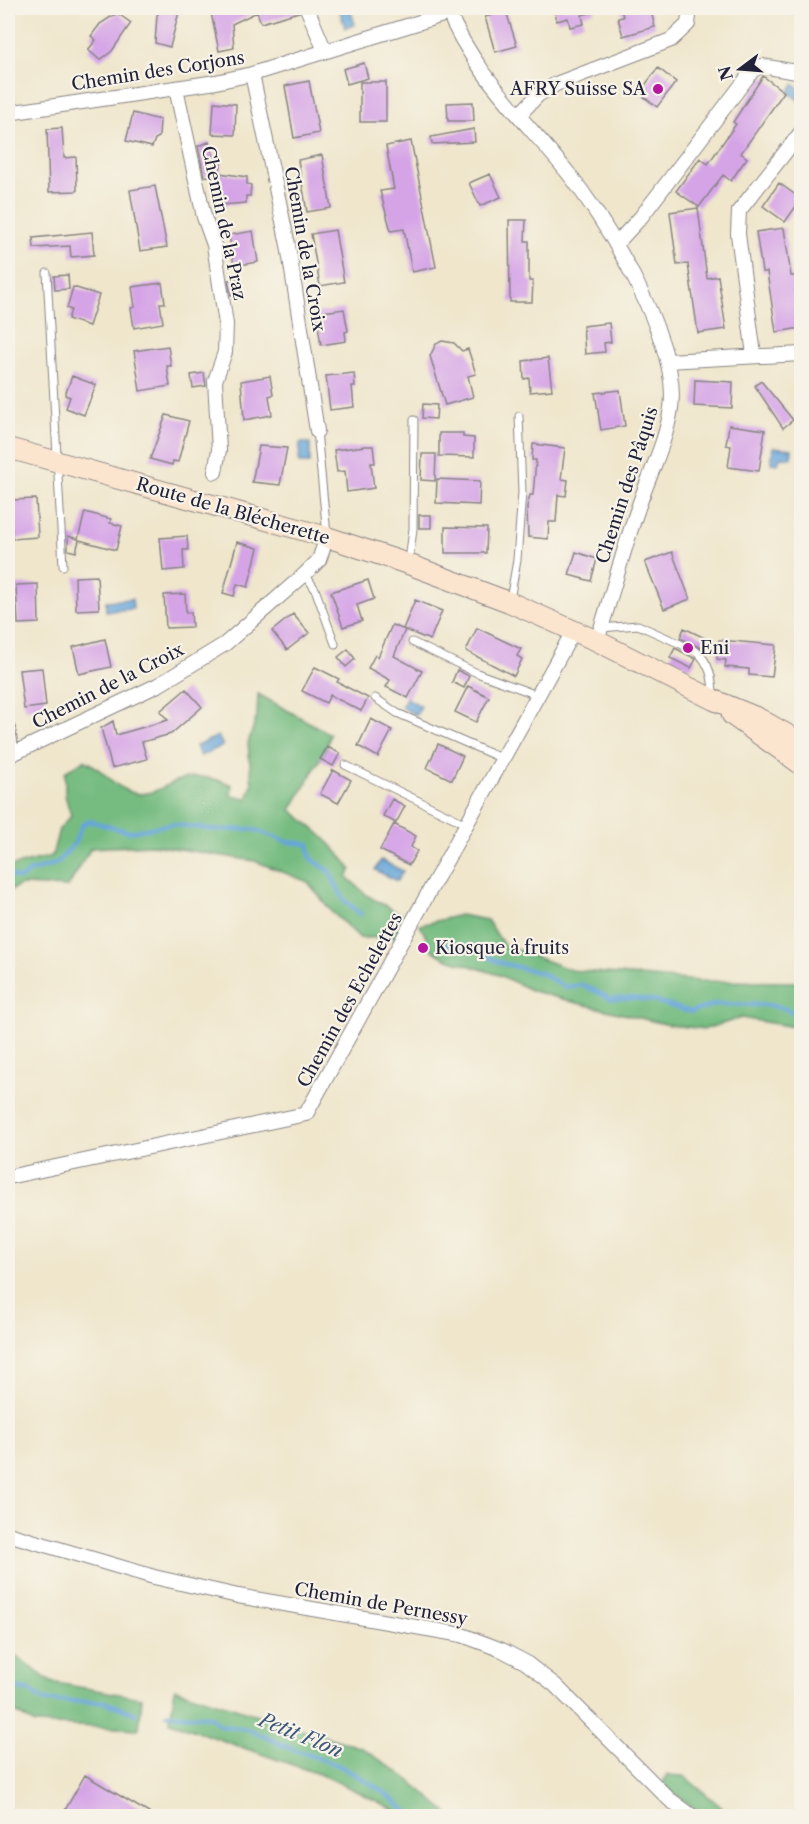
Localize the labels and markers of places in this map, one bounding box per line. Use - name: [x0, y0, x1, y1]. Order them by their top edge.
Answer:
- place label: AFRY Suisse SA: [509, 78, 647, 100]
- marker: AFRY Suisse SA: [651, 82, 665, 96]
- place label: Eni: [700, 637, 730, 659]
- marker: Eni: [681, 641, 695, 655]
- place label: Kiosque à fruits: [435, 937, 569, 959]
- marker: Kiosque à fruits: [416, 941, 430, 955]

